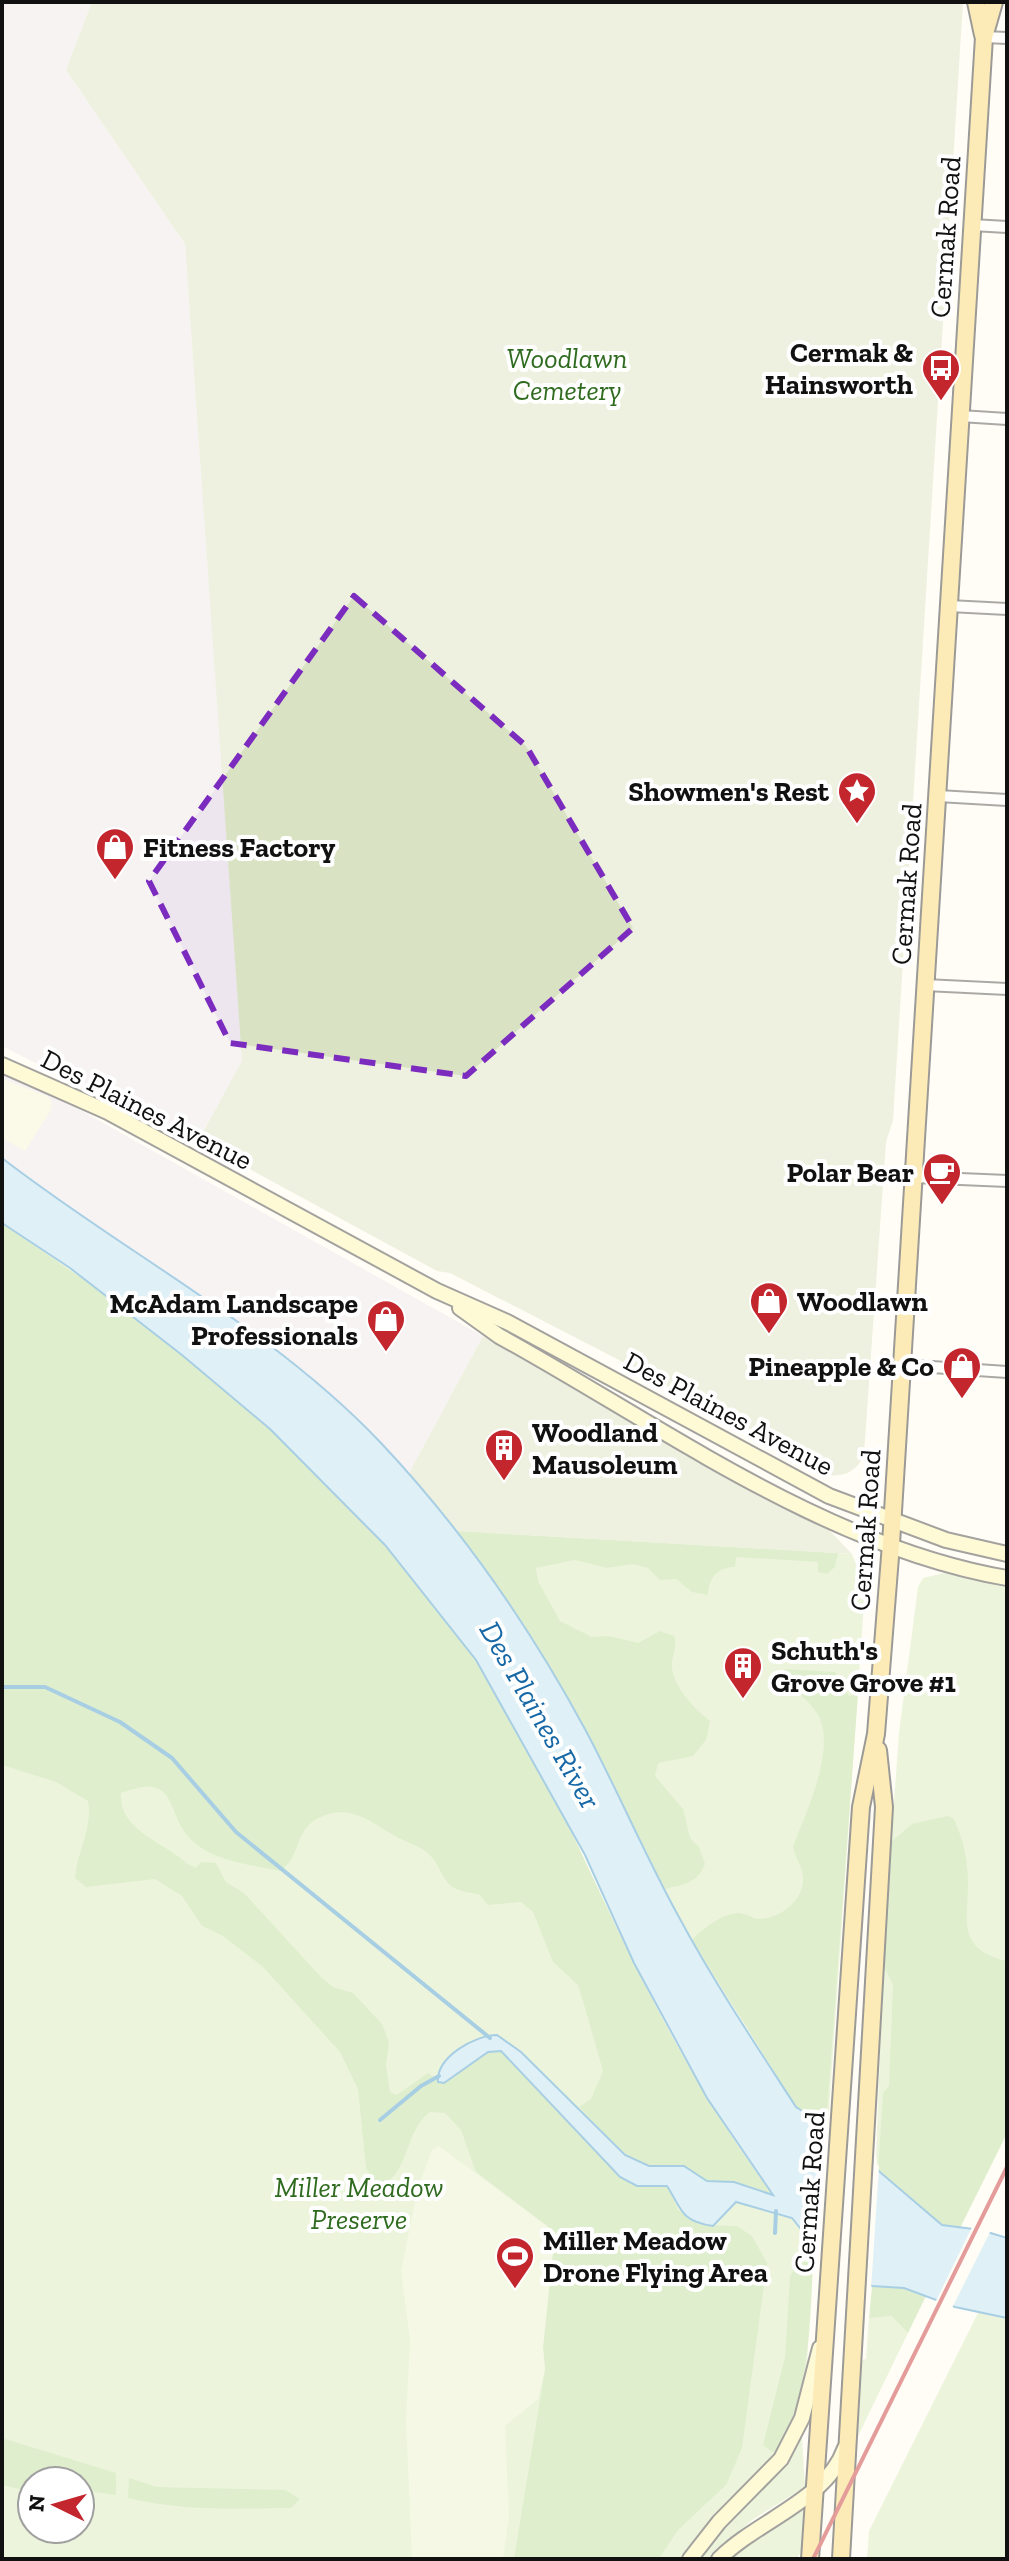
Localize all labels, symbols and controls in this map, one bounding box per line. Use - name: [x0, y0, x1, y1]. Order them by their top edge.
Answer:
- street label: Cermak Road: [923, 155, 968, 319]
- place label: Cermak & Hainsworth: [765, 336, 913, 401]
- park label: Woodlawn Cemetery: [507, 342, 627, 407]
- bus stop icon: Cermak & Hainsworth: [920, 347, 962, 402]
- place icon: Showmen's Rest: [836, 770, 878, 825]
- place label: Showmen's Rest: [628, 775, 830, 808]
- street label: Cermak Road: [884, 802, 929, 966]
- shop icon: Fitness Factory: [94, 826, 136, 881]
- place label: Fitness Factory: [143, 831, 336, 864]
- street label: Des Plaines Avenue: [36, 1042, 258, 1177]
- cafe icon: Polar Bear: [921, 1151, 963, 1206]
- place label: Polar Bear: [786, 1156, 914, 1189]
- shop icon: Woodlawn: [748, 1280, 790, 1335]
- place label: Woodlawn: [797, 1285, 928, 1318]
- place label: McAdam Landscape Professionals: [109, 1287, 358, 1352]
- shop icon: McAdam Landscape Professionals: [365, 1298, 407, 1353]
- street label: Des Plaines Avenue: [619, 1344, 839, 1482]
- shop icon: Pineapple & Co: [941, 1345, 983, 1400]
- place label: Pineapple & Co: [748, 1350, 934, 1383]
- place label: Woodland Mausoleum: [532, 1416, 678, 1481]
- building icon: Woodland Mausoleum: [483, 1427, 525, 1482]
- street label: Cermak Road: [843, 1448, 888, 1612]
- water label: Des Plaines River: [472, 1615, 609, 1816]
- place label: Schuth's Grove Grove #1: [771, 1634, 956, 1699]
- building icon: Schuth's Grove Grove #1: [722, 1645, 764, 1700]
- street label: Cermak Road: [787, 2110, 832, 2274]
- park label: Miller Meadow Preserve: [275, 2171, 443, 2236]
- place label: Miller Meadow Drone Flying Area: [543, 2224, 768, 2289]
- sports icon: Miller Meadow Drone Flying Area: [494, 2235, 536, 2290]
- north arrow: [16, 2465, 96, 2545]
- text: N: [22, 2494, 51, 2513]

